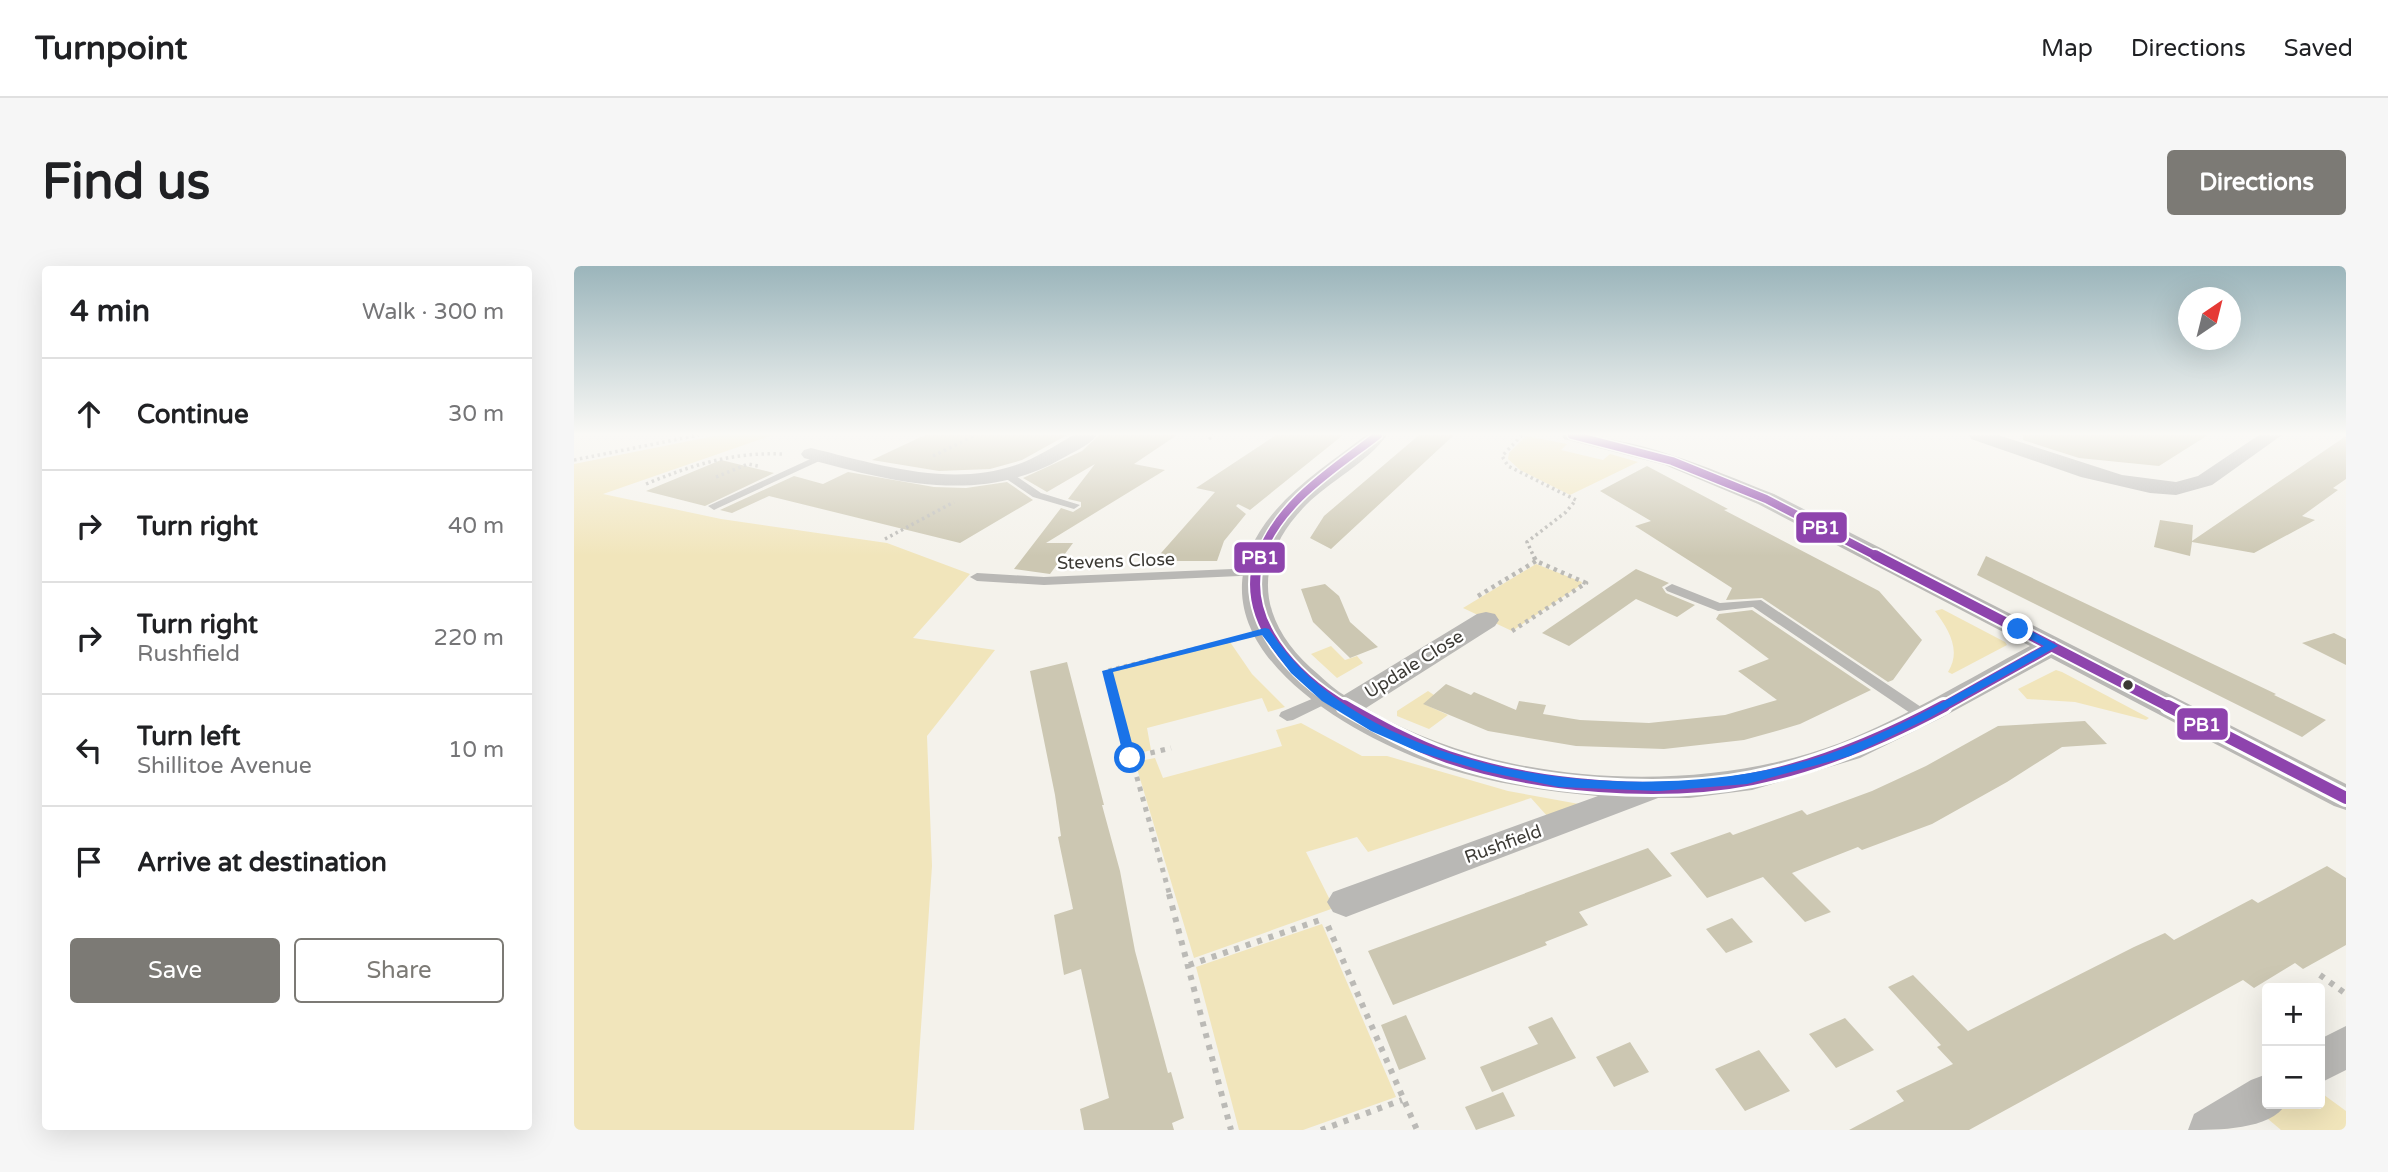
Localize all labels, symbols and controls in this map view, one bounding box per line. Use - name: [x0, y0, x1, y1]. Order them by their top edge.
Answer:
- text: Turnpoint: [35, 29, 187, 68]
- text: Map: [2041, 34, 2093, 63]
- text: Directions: [2131, 34, 2246, 63]
- text: Saved: [2284, 34, 2353, 63]
- button: Directions: [2167, 150, 2346, 215]
- text: Find us: [42, 153, 210, 212]
- north arrow: [2178, 287, 2241, 350]
- text: 4 min: [70, 293, 150, 330]
- text: Walk · 300 m: [362, 298, 504, 326]
- icon: ahead: [70, 395, 108, 433]
- text: Continue: [137, 399, 249, 430]
- text: 30 m: [448, 400, 504, 428]
- icon: right: [70, 507, 108, 545]
- text: Turn right: [137, 511, 258, 542]
- line badge: PB1: [1795, 511, 1848, 544]
- text: 40 m: [448, 512, 504, 540]
- text: PB1: [1802, 517, 1840, 539]
- line badge: PB1: [1233, 541, 1286, 574]
- text: PB1: [1241, 547, 1279, 569]
- street label: Stevens Close: [1057, 548, 1175, 574]
- text: Turn right: [137, 609, 258, 640]
- route end: [2002, 613, 2033, 644]
- icon: right: [70, 619, 108, 657]
- text: 220 m: [434, 624, 504, 652]
- street label: Updale Close: [1361, 625, 1467, 703]
- text: Rushfield: [137, 640, 240, 668]
- unlabelled marker: [2121, 678, 2135, 692]
- line badge: PB1: [2176, 707, 2229, 741]
- text: PB1: [2183, 714, 2221, 736]
- text: Turn left: [137, 721, 240, 752]
- icon: left: [70, 731, 108, 769]
- text: 10 m: [448, 736, 504, 764]
- route start: [1114, 742, 1145, 773]
- text: Shillitoe Avenue: [137, 752, 312, 780]
- street label: Rushfield: [1461, 820, 1545, 868]
- icon: arrive: [70, 843, 108, 881]
- text: Arrive at destination: [137, 847, 387, 878]
- button: Save: [70, 938, 280, 1003]
- button: Share: [294, 938, 504, 1003]
- map controls: [2262, 983, 2325, 1109]
- button: +: [2262, 983, 2325, 1046]
- button: −: [2262, 1046, 2325, 1109]

